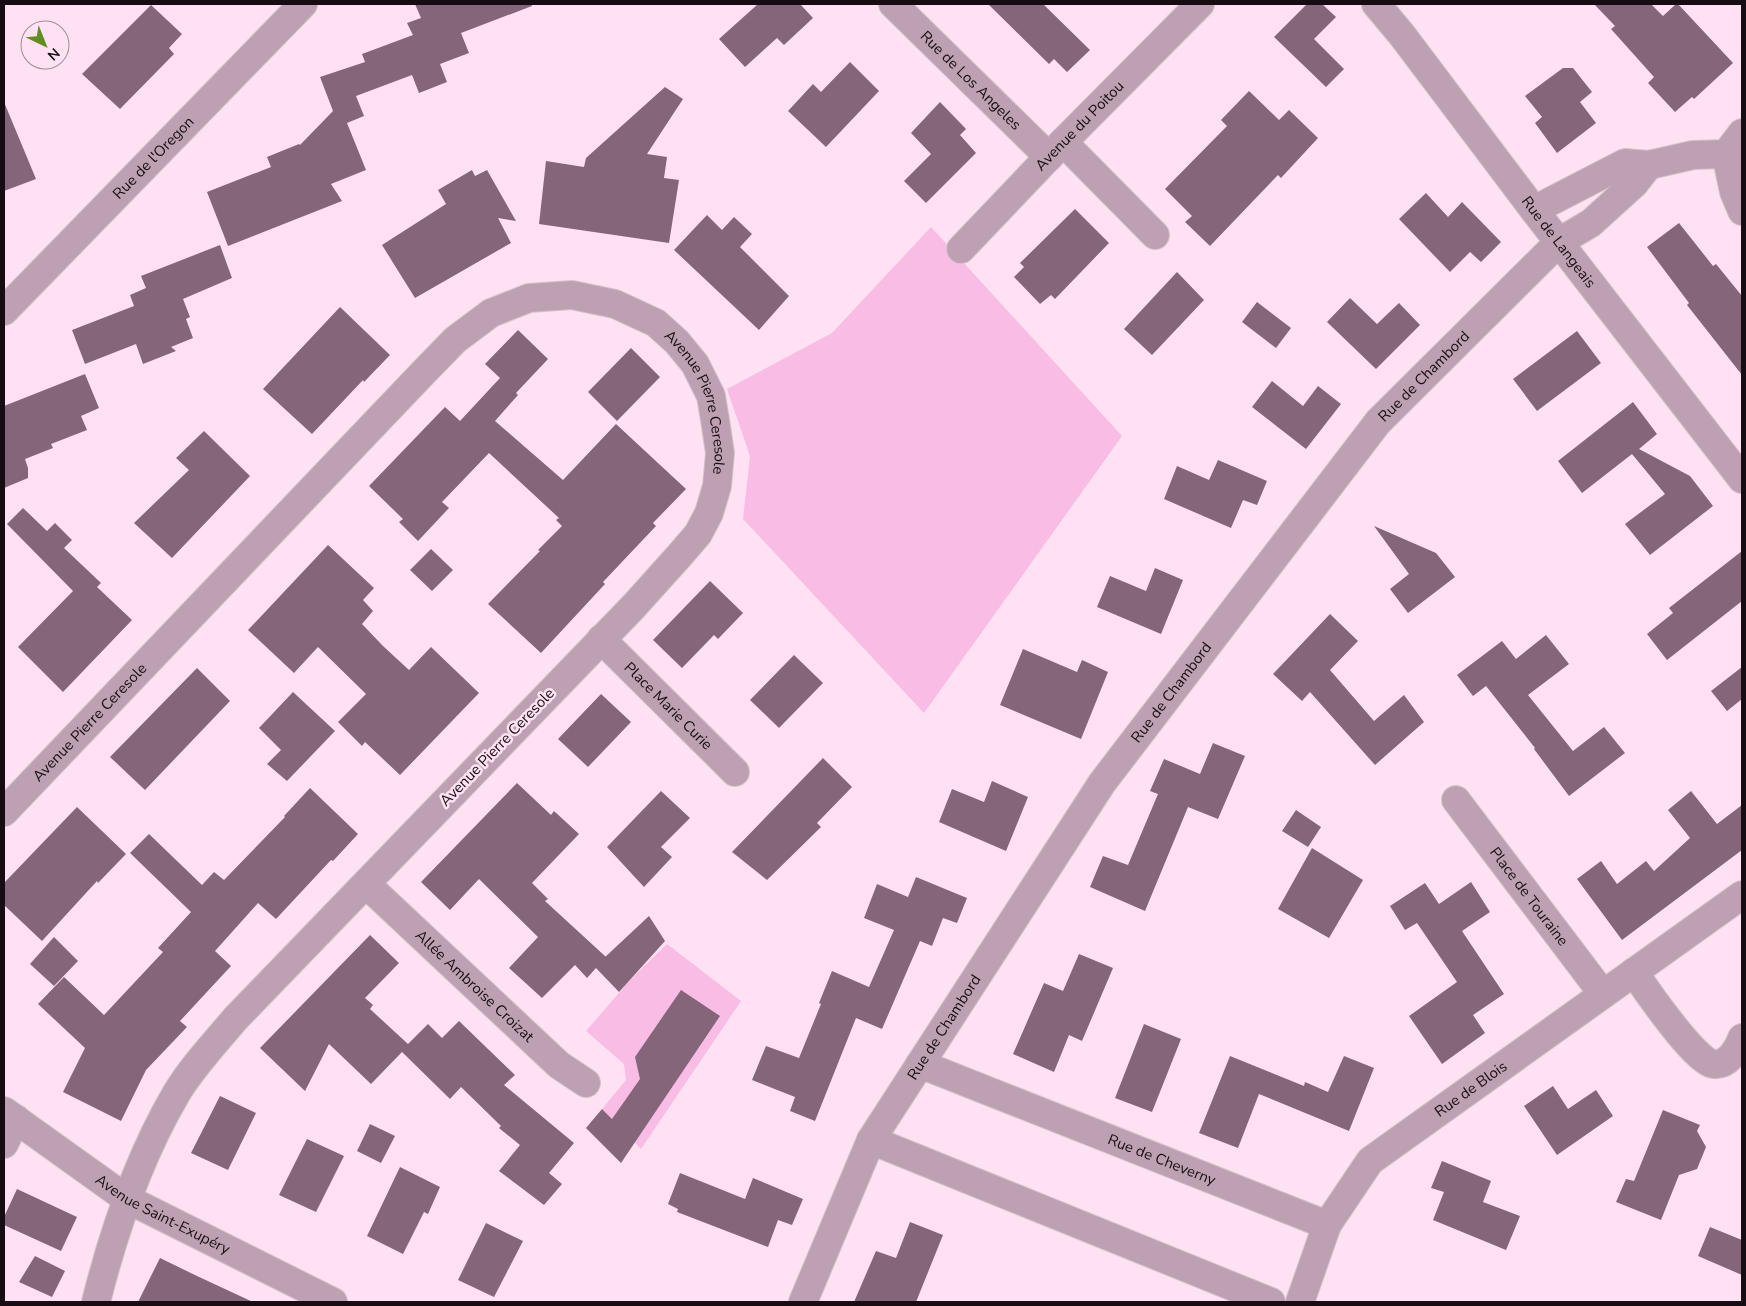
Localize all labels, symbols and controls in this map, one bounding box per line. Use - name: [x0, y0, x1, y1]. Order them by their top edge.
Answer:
- north arrow: [20, 20, 70, 70]
- street label: Rue de Los Angeles: [916, 26, 1026, 134]
- text: N: [43, 44, 64, 65]
- street label: Avenue du Poitou: [1031, 76, 1128, 175]
- street label: Rue de l'Oregon: [108, 112, 198, 204]
- street label: Rue de Langeais: [1517, 192, 1601, 292]
- street label: Avenue Pierre Ceresole: [660, 325, 730, 475]
- street label: Rue de Chambord: [1374, 326, 1474, 426]
- street label: Rue de Chambord: [1126, 638, 1216, 747]
- street label: Place Marie Curie: [620, 658, 717, 754]
- street label: Avenue Pierre Ceresole: [28, 659, 151, 786]
- street label: Avenue Pierre Ceresole: [435, 684, 559, 810]
- street label: Place de Touraine: [1485, 843, 1573, 950]
- street label: Allée Ambroise Croizat: [411, 925, 539, 1047]
- street label: Rue de Chambord: [903, 971, 985, 1084]
- street label: Rue de Blois: [1431, 1056, 1511, 1122]
- street label: Rue de Cheverny: [1105, 1129, 1219, 1190]
- street label: Avenue Saint-Exupéry: [91, 1169, 234, 1259]

